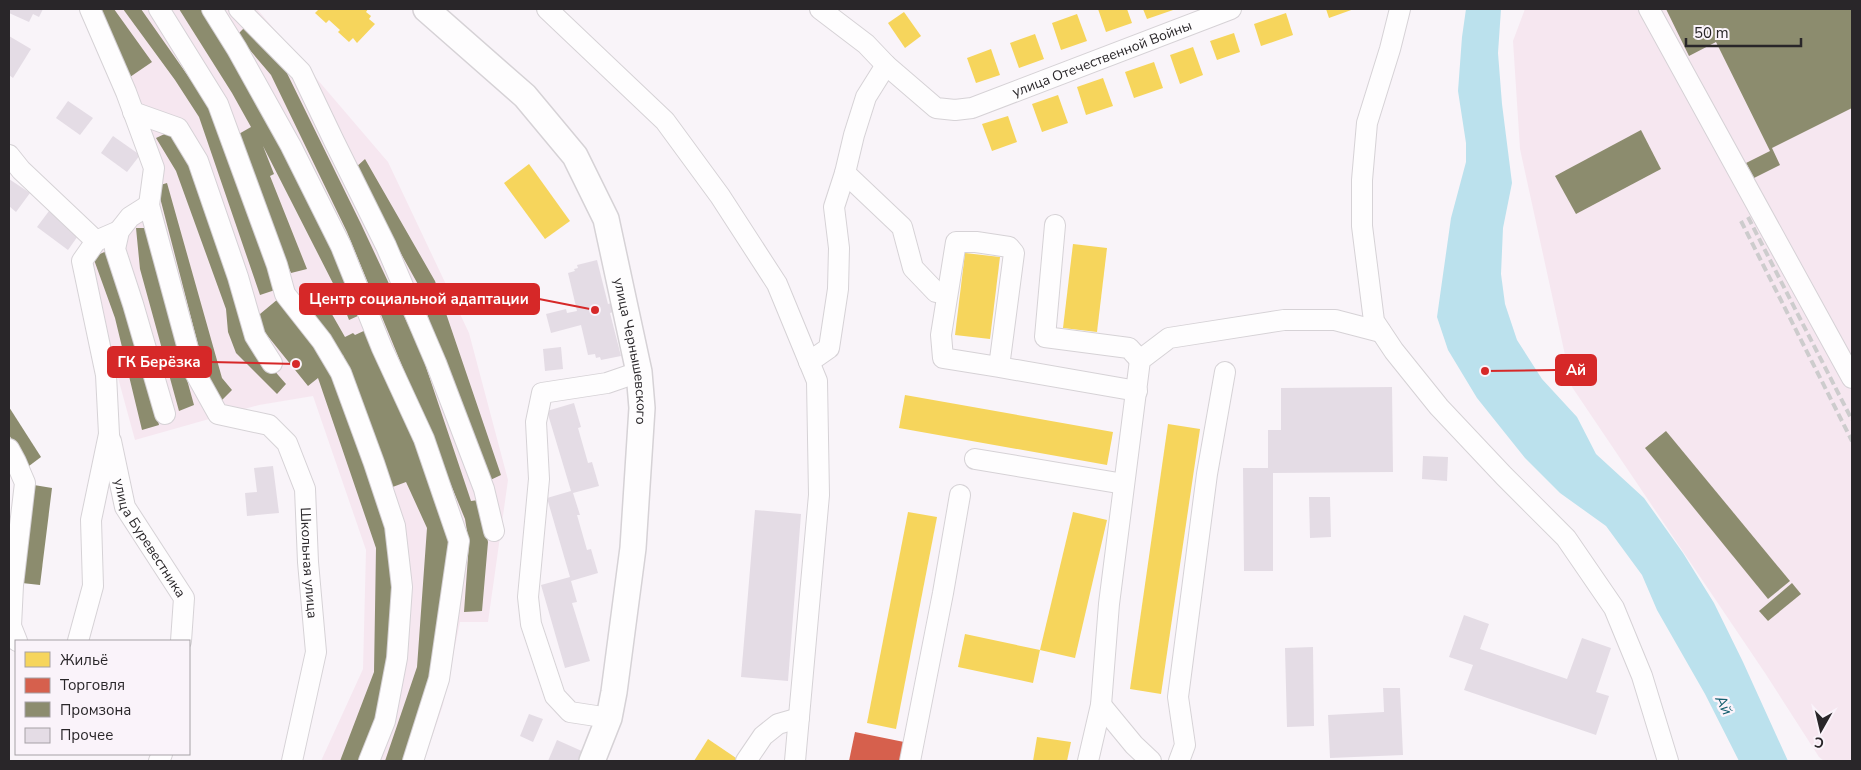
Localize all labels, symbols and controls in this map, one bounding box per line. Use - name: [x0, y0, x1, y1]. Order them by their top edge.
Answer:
- street label: улица Отечественной Войны: [1009, 15, 1194, 101]
- scale bar: [1686, 15, 1801, 47]
- text: 50 m: [1694, 23, 1729, 43]
- street label: улица Чернышевского: [609, 276, 652, 425]
- callout: Центр социальной адаптации: [300, 284, 539, 314]
- text: Центр социальной адаптации: [309, 289, 529, 309]
- callout: ГК Берёзка: [108, 347, 211, 377]
- text: ГК Берёзка: [117, 352, 201, 372]
- callout: Ай: [1556, 355, 1596, 385]
- text: Ай: [1566, 360, 1586, 380]
- street label: улица Буревестника: [110, 477, 191, 601]
- street label: Школьная улица: [296, 507, 322, 619]
- legend: [15, 640, 190, 755]
- text: Жильё: [60, 650, 108, 670]
- text: Торговля: [60, 675, 125, 695]
- water label: Ай: [1710, 691, 1737, 719]
- text: Промзона: [60, 700, 131, 720]
- north arrow: [1796, 705, 1846, 755]
- text: Прочее: [60, 725, 113, 745]
- text: С: [1813, 732, 1825, 752]

